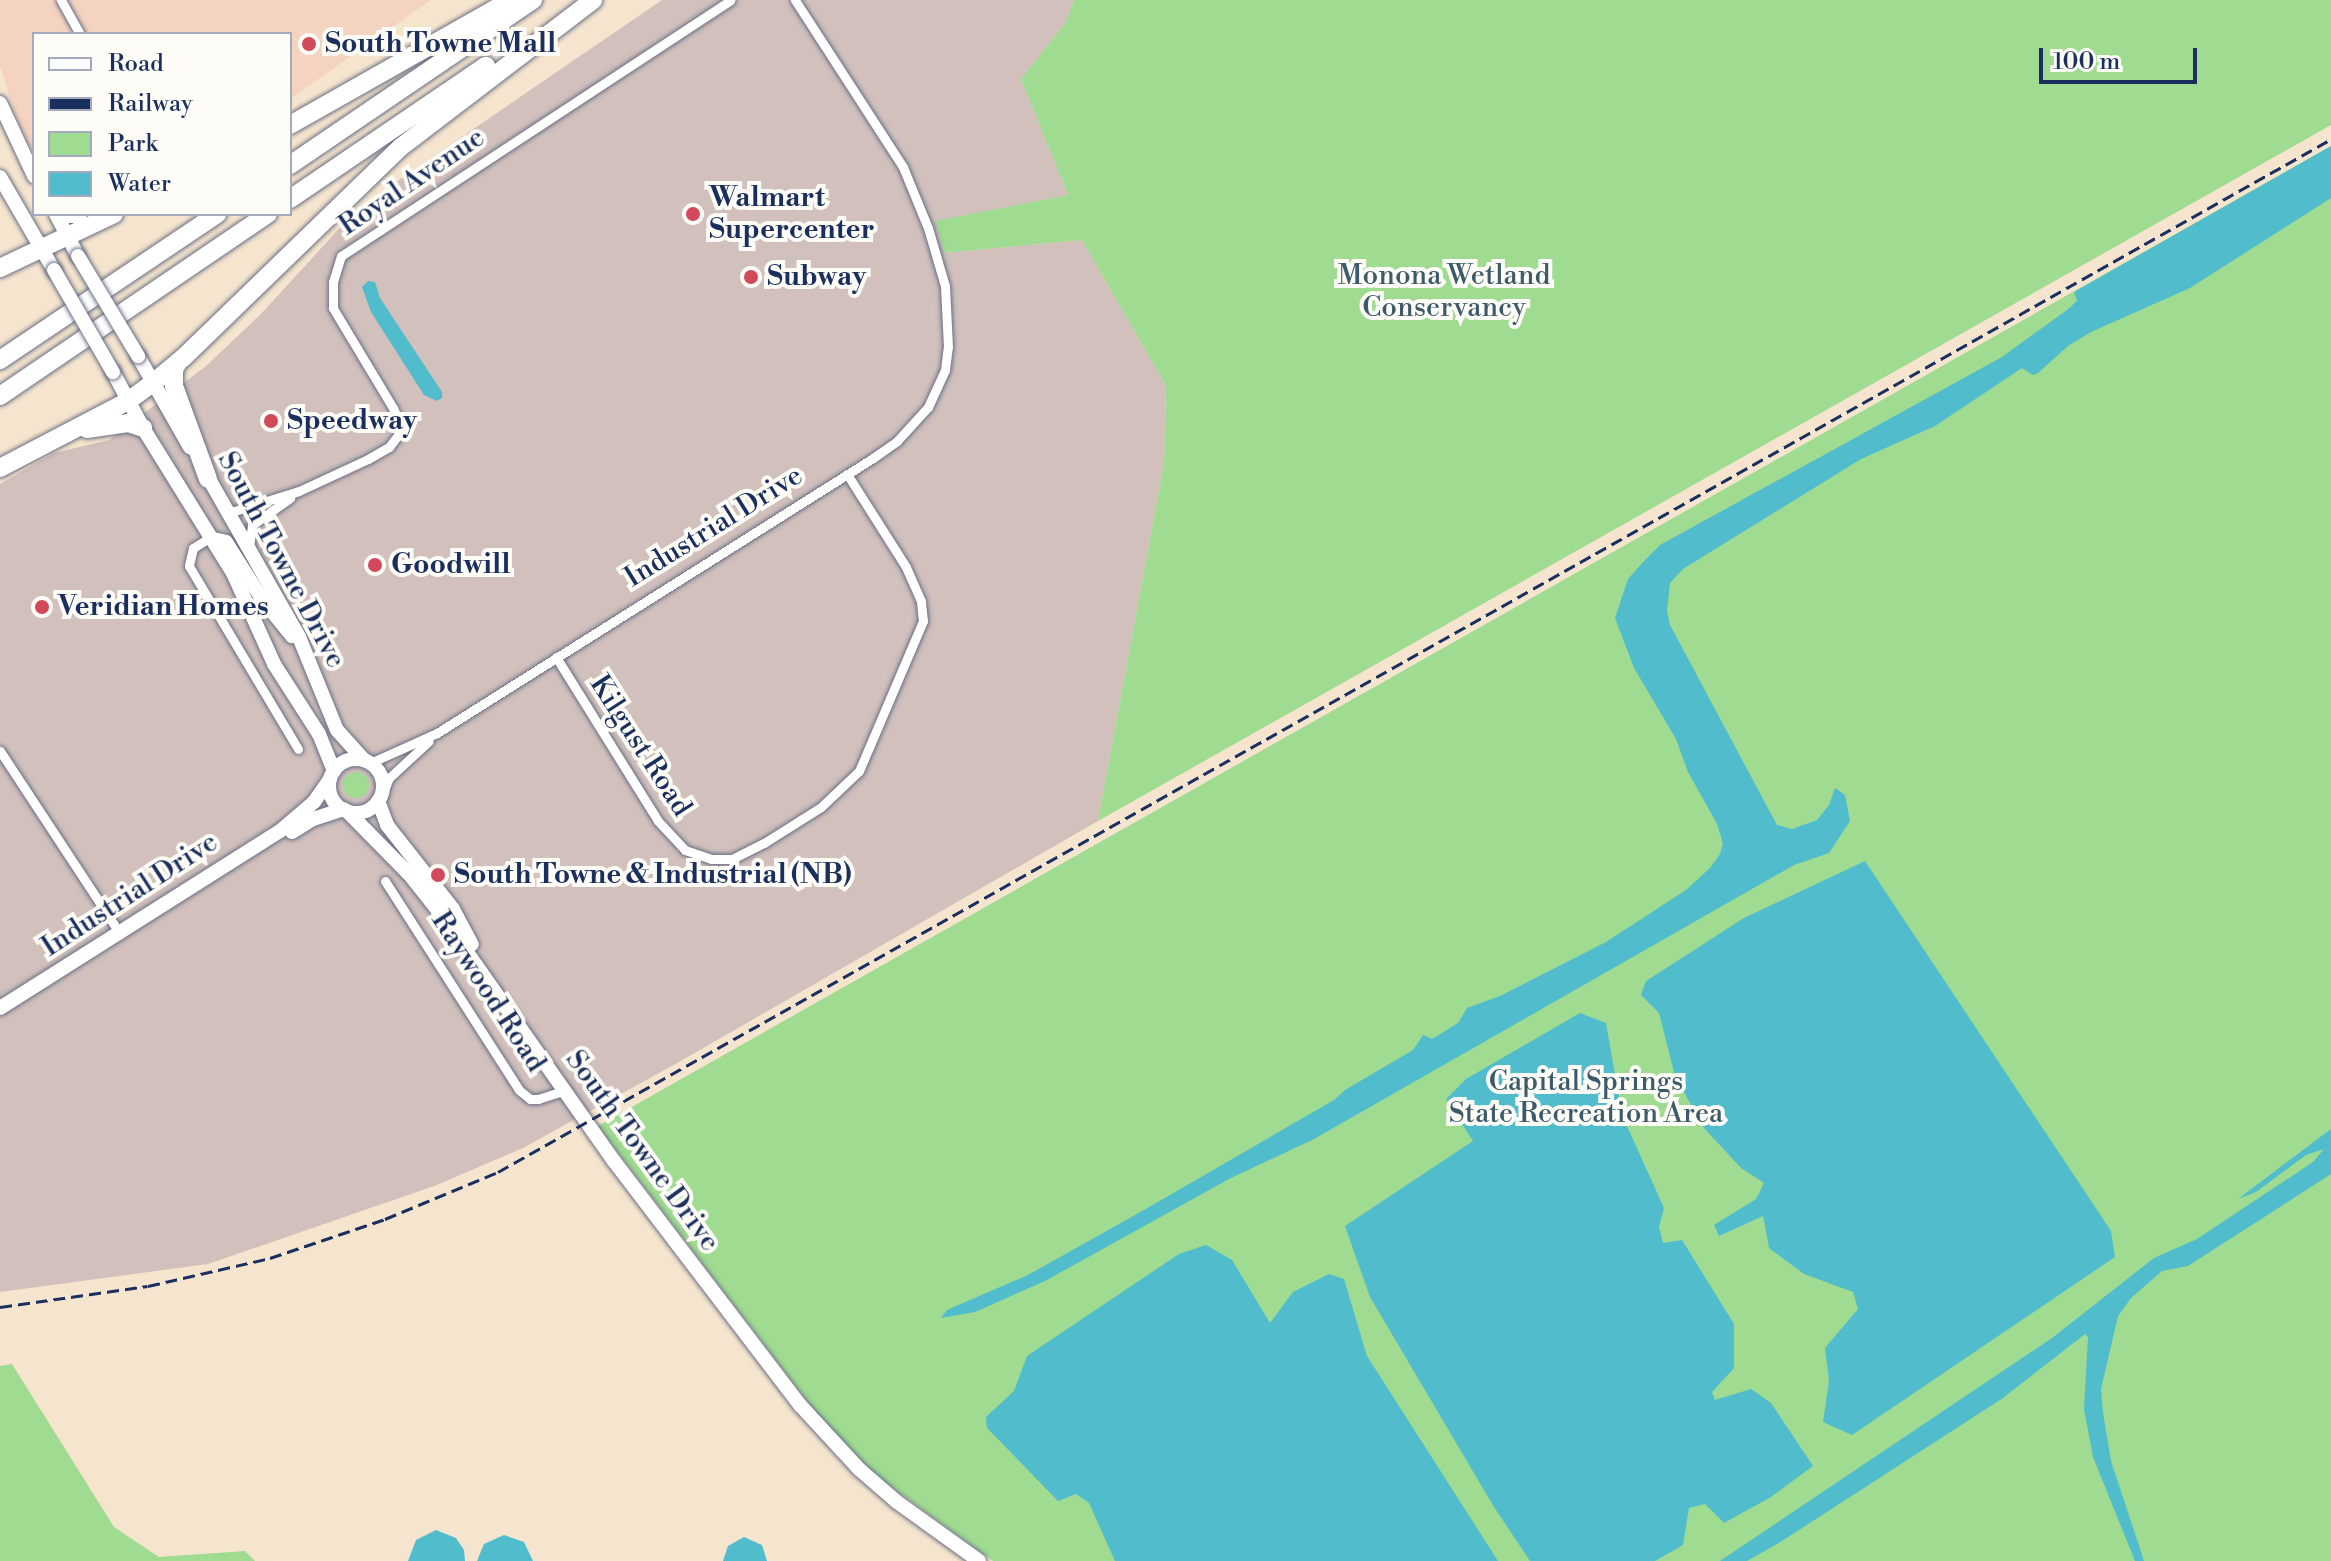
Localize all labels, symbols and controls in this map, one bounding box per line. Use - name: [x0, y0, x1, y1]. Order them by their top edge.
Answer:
- place label: South Towne Mall: [325, 27, 556, 61]
- legend: [32, 32, 292, 216]
- scale bar: [2043, 32, 2201, 82]
- marker: South Towne Mall: [300, 35, 318, 53]
- text: 100 m: [2053, 47, 2120, 77]
- text: Road: [108, 49, 164, 79]
- text: Railway: [108, 89, 193, 119]
- street label: Royal Avenue: [333, 121, 491, 243]
- text: Park: [108, 129, 158, 159]
- text: Water: [108, 169, 171, 199]
- place label: Walmart Supercenter: [709, 181, 875, 247]
- marker: Walmart Supercenter: [684, 205, 702, 223]
- park label: Monona Wetland Conservancy: [1338, 259, 1550, 325]
- place label: Subway: [767, 260, 866, 294]
- marker: Subway: [742, 268, 760, 286]
- place label: Speedway: [287, 404, 417, 438]
- marker: Speedway: [262, 412, 280, 430]
- street label: South Towne Drive: [210, 446, 352, 674]
- street label: Industrial Drive: [619, 459, 809, 595]
- place label: Goodwill: [391, 548, 510, 582]
- marker: Goodwill: [366, 556, 384, 574]
- place label: Veridian Homes: [58, 590, 269, 624]
- marker: Veridian Homes: [33, 598, 51, 616]
- street label: Kilgust Road: [582, 669, 698, 823]
- street label: Industrial Drive: [36, 826, 224, 964]
- place label: South Towne & Industrial (NB): [454, 858, 852, 892]
- marker: South Towne & Industrial (NB): [429, 866, 447, 884]
- street label: Raywood Road: [424, 905, 552, 1079]
- street label: South Towne Drive: [558, 1044, 726, 1258]
- park label: Capital Springs State Recreation Area: [1449, 1065, 1723, 1131]

